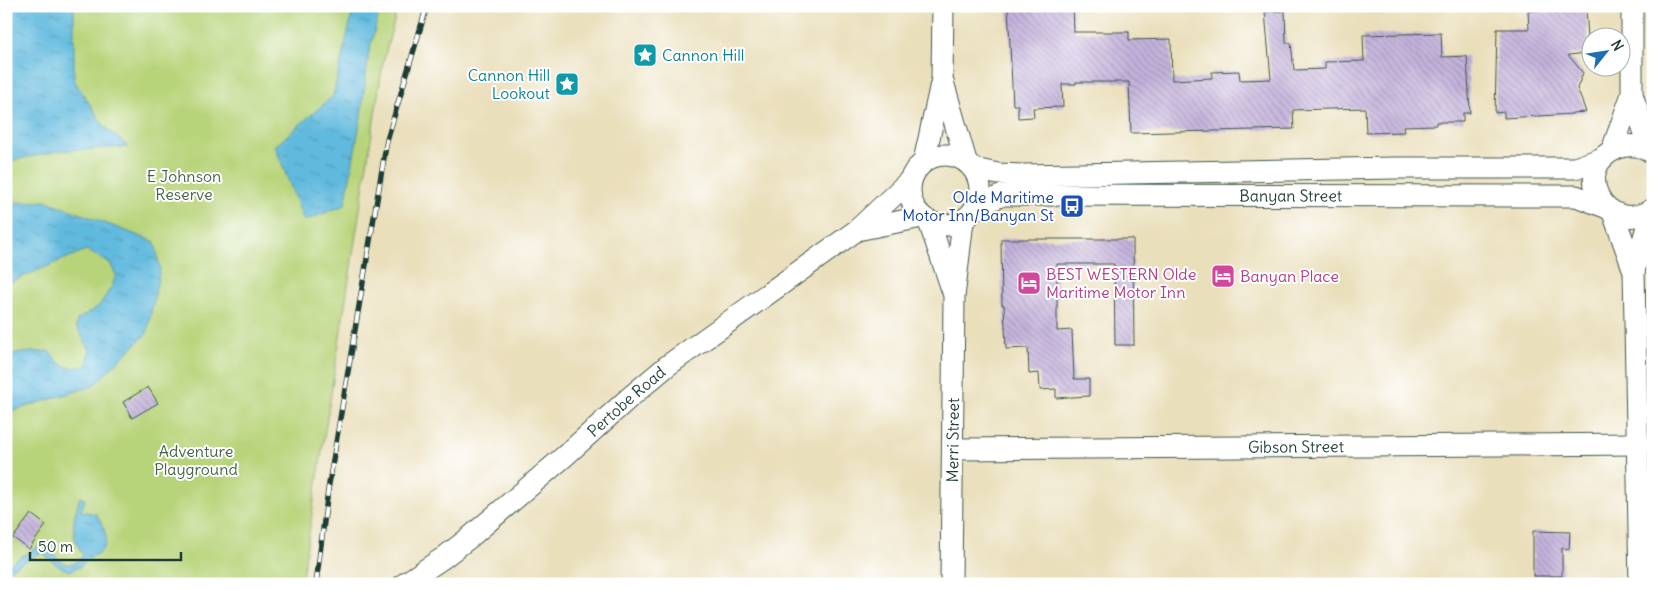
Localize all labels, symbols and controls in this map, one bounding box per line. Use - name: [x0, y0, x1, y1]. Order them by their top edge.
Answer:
- north arrow: [1582, 28, 1632, 78]
- text: N: [1607, 37, 1627, 54]
- place icon: Cannon Hill: [632, 42, 658, 68]
- place label: Cannon Hill: [662, 45, 744, 65]
- place label: Cannon Hill Lookout: [468, 65, 551, 103]
- place icon: Cannon Hill Lookout: [554, 71, 580, 97]
- park label: E Johnson Reserve: [147, 166, 221, 204]
- street label: Banyan Street: [1239, 185, 1343, 206]
- place label: Olde Maritime Motor Inn/Banyan St: [902, 187, 1055, 225]
- bus stop icon: Olde Maritime Motor Inn/Banyan St: [1059, 193, 1085, 219]
- hotel icon: Banyan Place: [1210, 263, 1236, 289]
- place label: BEST WESTERN Olde Maritime Motor Inn: [1046, 264, 1196, 302]
- place label: Banyan Place: [1240, 266, 1339, 286]
- hotel icon: BEST WESTERN Olde Maritime Motor Inn: [1016, 270, 1042, 296]
- street label: Pertobe Road: [583, 362, 669, 441]
- street label: Merri Street: [942, 397, 963, 482]
- street label: Gibson Street: [1248, 436, 1345, 457]
- park label: Adventure Playground: [154, 441, 238, 479]
- scale bar: [30, 530, 181, 562]
- text: 50 m: [38, 537, 73, 556]

